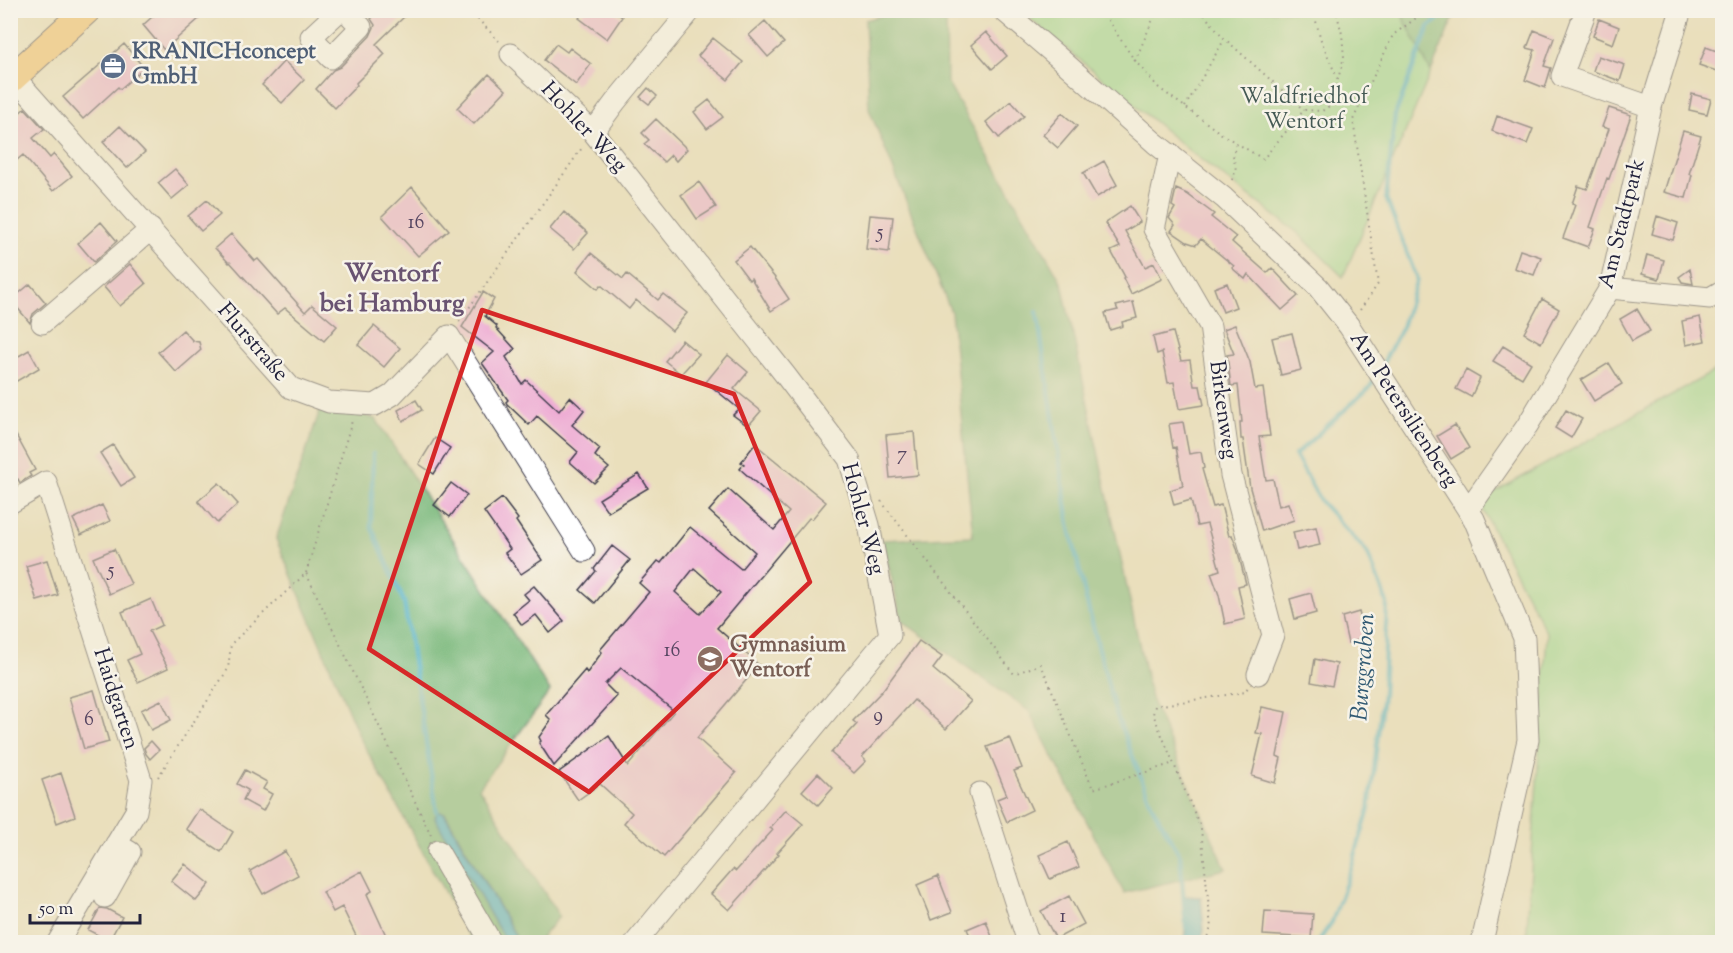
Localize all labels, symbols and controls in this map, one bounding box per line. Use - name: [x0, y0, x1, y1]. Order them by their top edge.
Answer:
- place label: KRANICHconcept GmbH: [132, 37, 316, 94]
- office icon: KRANICHconcept GmbH: [98, 51, 128, 81]
- street label: Hohler Weg: [532, 75, 634, 181]
- park label: Waldfriedhof Wentorf: [1240, 82, 1370, 139]
- street label: Am Stadtpark: [1591, 156, 1655, 292]
- house number: 16: [408, 209, 424, 238]
- house number: 5: [876, 219, 884, 248]
- district label: Wentorf bei Hamburg: [319, 256, 465, 323]
- street label: Flurstraße: [209, 296, 295, 390]
- street label: Am Petersilienberg: [1341, 326, 1466, 494]
- street label: Birkenweg: [1199, 359, 1245, 462]
- house number: 7: [897, 441, 907, 470]
- street label: Hohler Weg: [832, 459, 892, 579]
- house number: 5: [107, 557, 115, 586]
- water label: Burggraben: [1343, 612, 1385, 722]
- place label: Gymnasium Wentorf: [730, 630, 847, 687]
- house number: 16: [664, 637, 680, 666]
- street label: Haidgarten: [83, 644, 147, 754]
- school or university icon: Gymnasium Wentorf: [695, 644, 725, 674]
- house number: 9: [873, 702, 883, 731]
- house number: 6: [84, 706, 94, 735]
- scale bar: [30, 887, 140, 925]
- text: 50 m: [38, 897, 74, 923]
- house number: 1: [1060, 903, 1067, 932]

